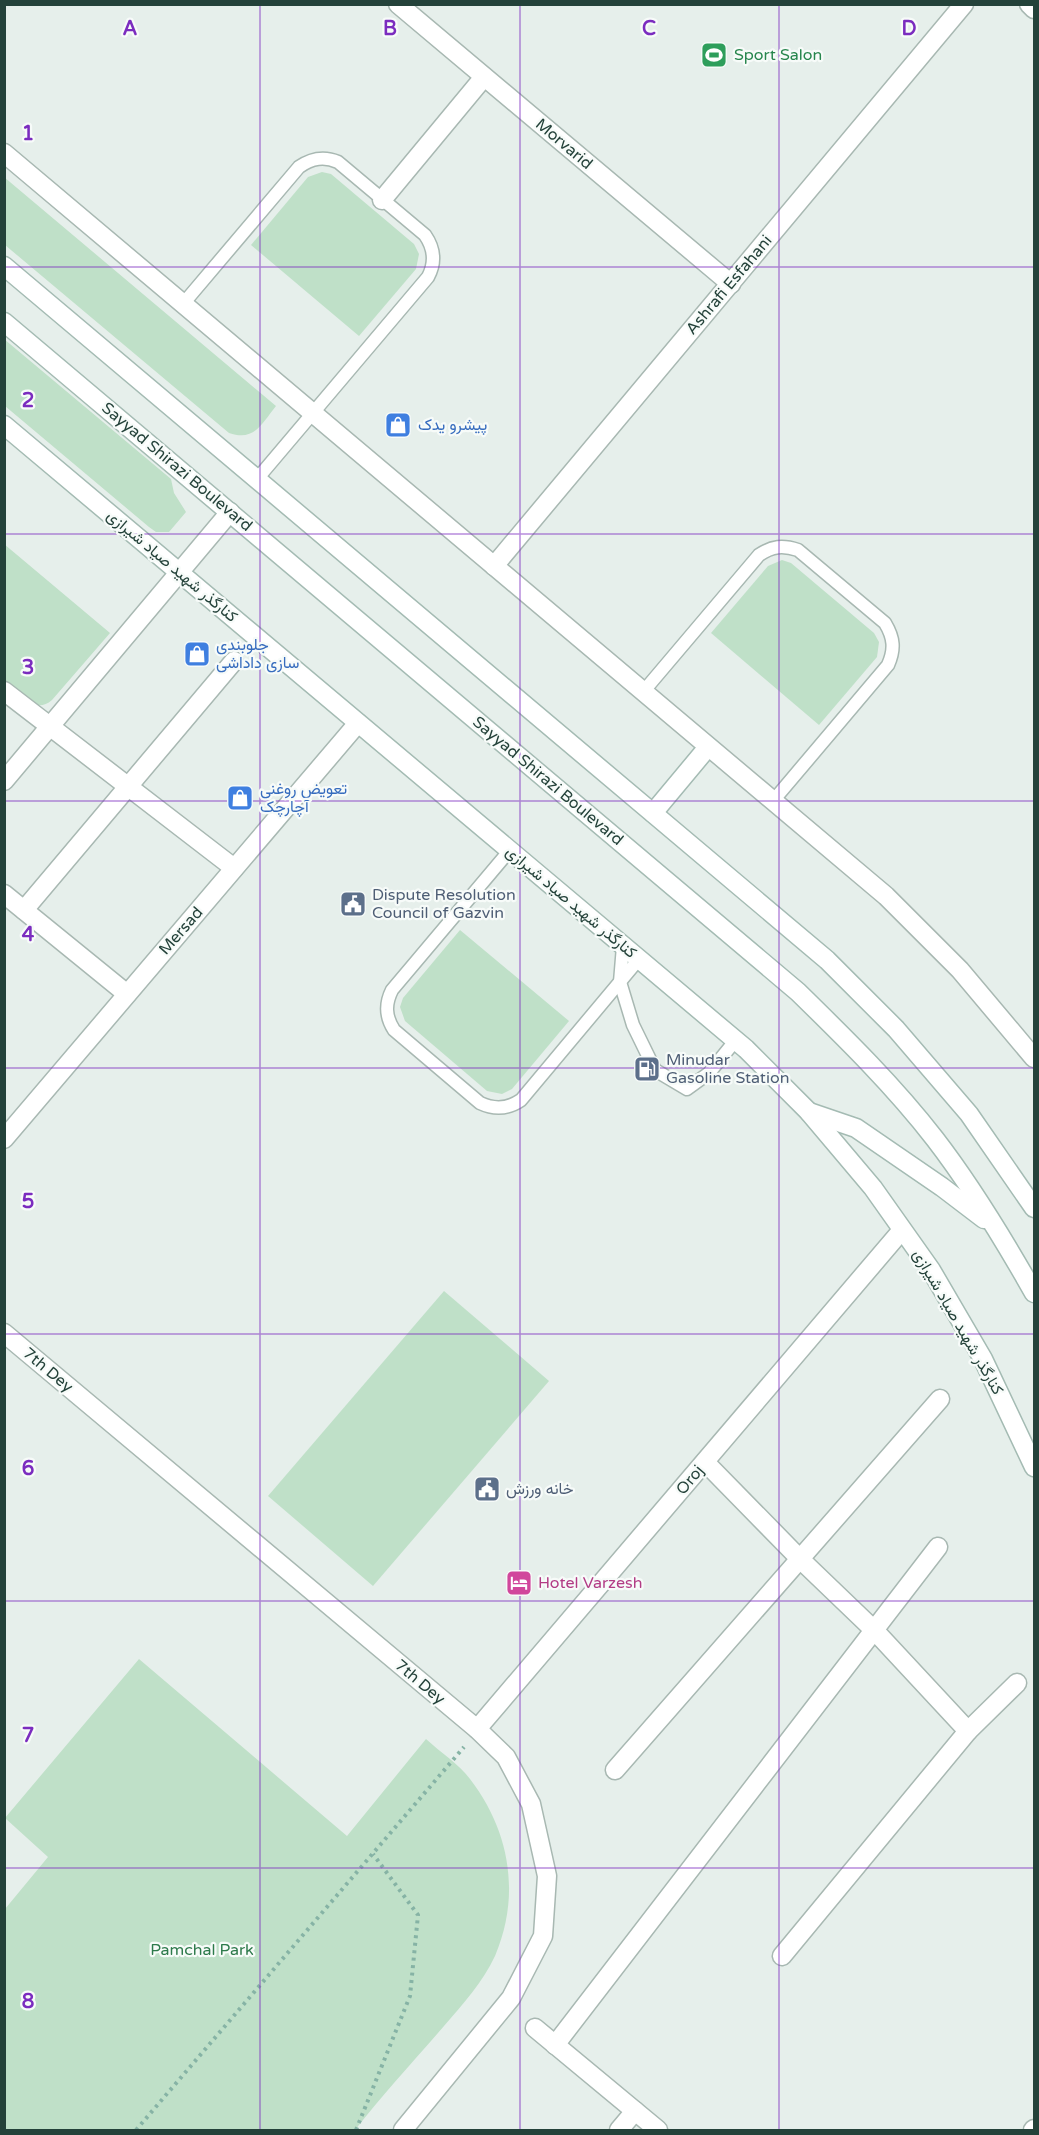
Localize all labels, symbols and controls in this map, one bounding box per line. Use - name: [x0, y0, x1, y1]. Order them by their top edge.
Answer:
- text: A: [123, 17, 138, 41]
- text: B: [383, 17, 397, 41]
- text: C: [642, 17, 656, 41]
- text: D: [901, 17, 917, 41]
- sports icon: Sport Salon: [699, 40, 729, 70]
- place label: Sport Salon: [734, 45, 822, 65]
- street label: Morvarid: [531, 114, 597, 174]
- text: 1: [22, 122, 34, 146]
- street label: Ashrafi Esfahani: [682, 231, 776, 339]
- text: 2: [22, 389, 34, 413]
- street label: Sayyad Shirazi Boulevard: [98, 398, 256, 536]
- shop icon: پیشرو یدک: [383, 410, 413, 440]
- place label: پیشرو یدک: [418, 415, 487, 436]
- street label: کنارگذر شهید صیاد شیرازی: [102, 505, 242, 627]
- place label: جلوبندی سازی داداشی: [216, 635, 299, 673]
- shop icon: جلوبندی سازی داداشی: [182, 639, 212, 669]
- text: 3: [22, 656, 34, 680]
- street label: Sayyad Shirazi Boulevard: [469, 712, 627, 850]
- place label: تعویض روغنی آچارچک: [260, 779, 347, 818]
- shop icon: تعویض روغنی آچارچک: [225, 783, 255, 813]
- street label: کنارگذر شهید صیاد شیرازی: [501, 841, 641, 963]
- place label: Dispute Resolution Council of Gazvin: [372, 885, 516, 923]
- public building icon: Dispute Resolution Council of Gazvin: [338, 889, 368, 919]
- street label: Mersad: [155, 903, 207, 959]
- text: 4: [22, 923, 35, 947]
- place label: Minudar Gasoline Station: [666, 1050, 789, 1088]
- fuel station icon: Minudar Gasoline Station: [632, 1054, 662, 1084]
- text: 5: [22, 1190, 34, 1214]
- street label: کنارگذر شهید صیاد شیرازی: [908, 1246, 1008, 1398]
- street label: 7th Dey: [19, 1343, 77, 1397]
- text: 6: [22, 1457, 34, 1481]
- street label: Oroj: [672, 1461, 708, 1499]
- public building icon: خانه ورزش: [472, 1474, 502, 1504]
- place label: خانه ورزش: [506, 1479, 574, 1499]
- hotel icon: Hotel Varzesh: [504, 1568, 534, 1598]
- place label: Hotel Varzesh: [538, 1573, 643, 1593]
- street label: 7th Dey: [391, 1655, 449, 1709]
- text: 7: [22, 1724, 34, 1748]
- park label: Pamchal Park: [150, 1940, 254, 1960]
- text: 8: [22, 1990, 34, 2014]

